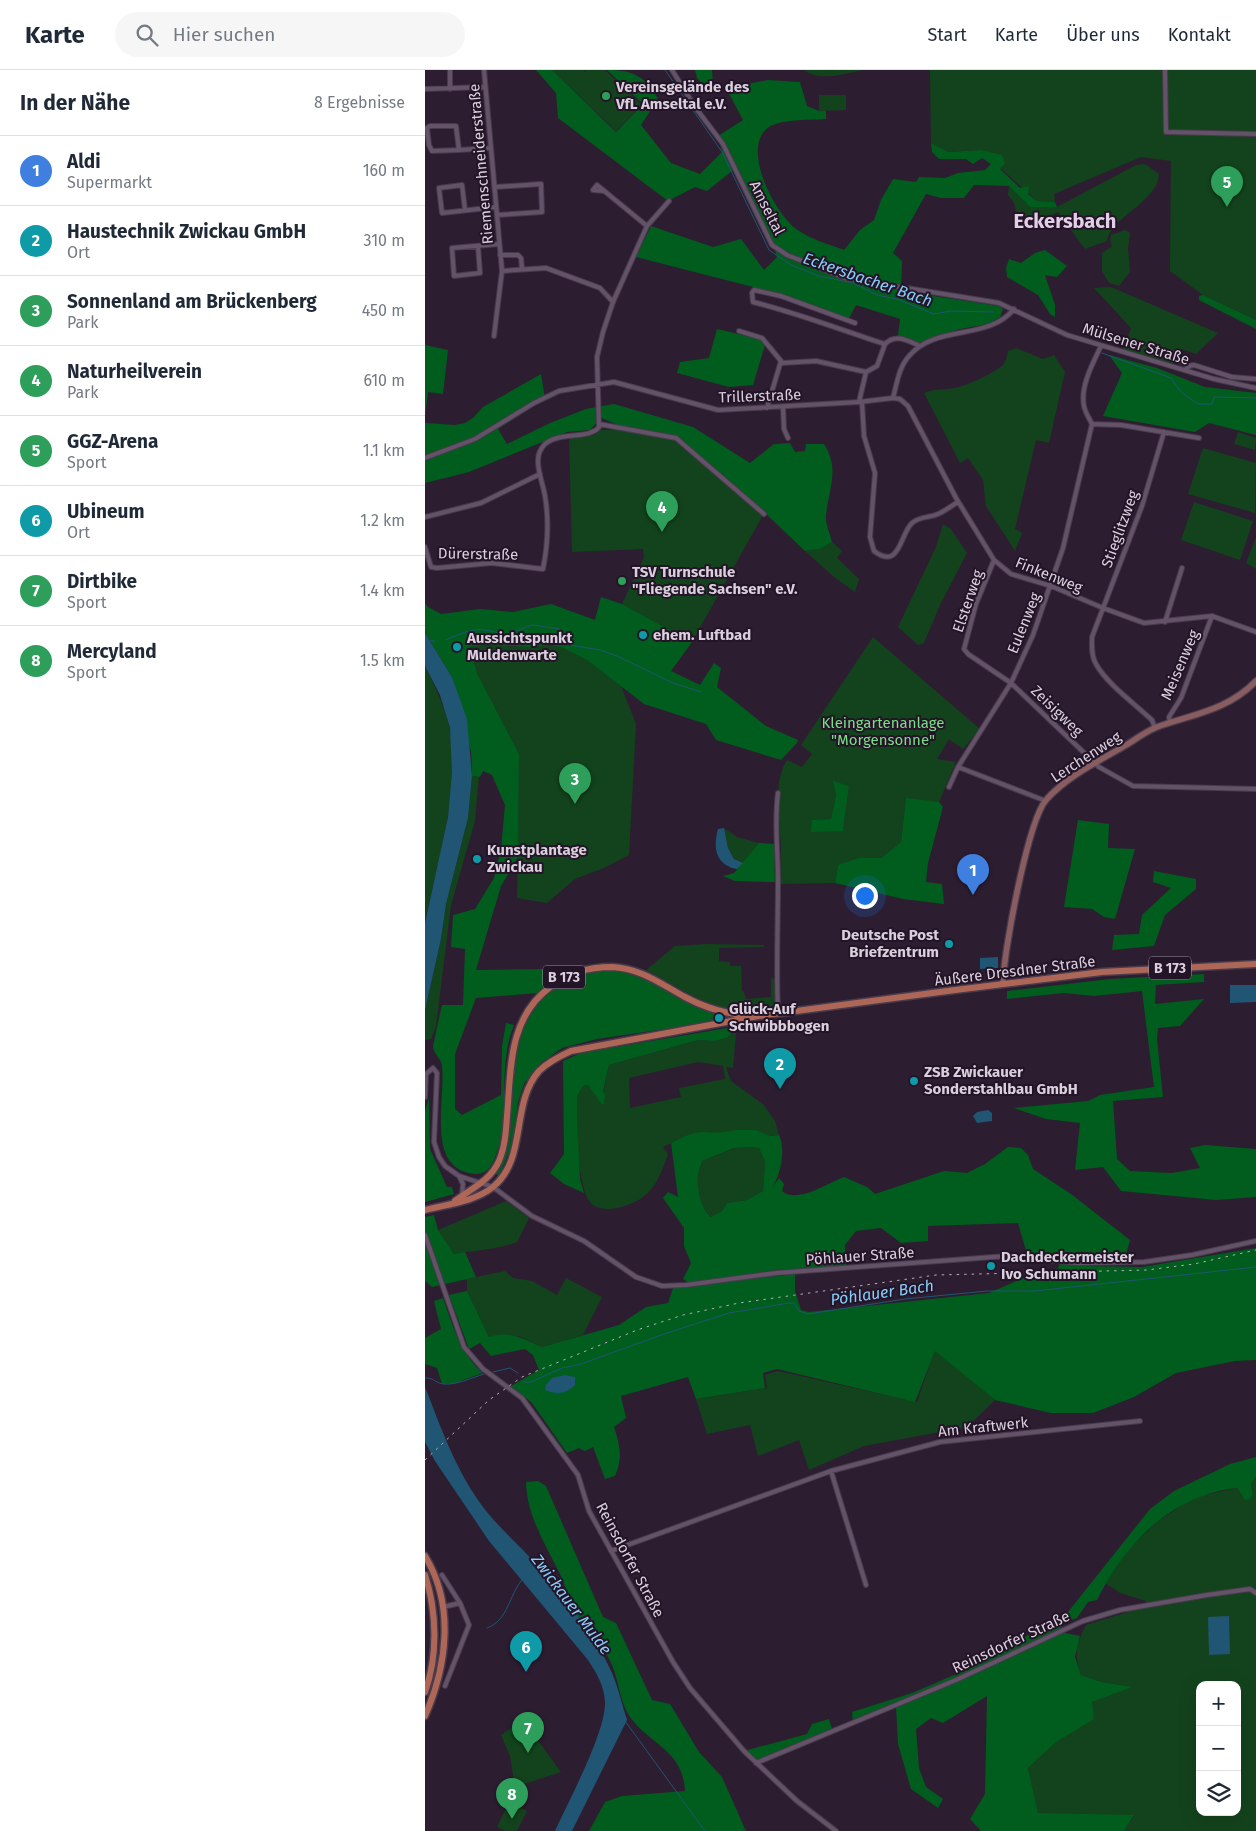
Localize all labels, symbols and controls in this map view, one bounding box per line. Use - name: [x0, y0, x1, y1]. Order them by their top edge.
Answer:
- search box: [115, 12, 465, 57]
- text: Karte: [25, 21, 85, 49]
- icon: search: [133, 21, 161, 49]
- text: Hier suchen: [173, 23, 275, 46]
- text: Start: [927, 24, 967, 46]
- text: Karte: [995, 24, 1038, 46]
- text: Über uns: [1066, 24, 1140, 46]
- text: Kontakt: [1168, 24, 1231, 46]
- place label: Vereinsgelände des VfL Amseltal e.V.: [615, 78, 749, 113]
- street label: Riemenschneiderstraße: [465, 83, 497, 245]
- text: In der Nähe: [20, 90, 130, 116]
- marker: Vereinsgelände des VfL Amseltal e.V.: [600, 90, 612, 102]
- text: 8 Ergebnisse: [314, 93, 405, 112]
- text: Aldi: [67, 150, 101, 173]
- text: 1: [32, 161, 40, 180]
- text: 160 m: [363, 161, 405, 180]
- pin: 5: [1211, 166, 1243, 207]
- text: Supermarkt: [67, 173, 152, 192]
- street label: Amseltal: [746, 178, 789, 239]
- district label: Eckersbach: [1014, 209, 1116, 233]
- text: Haustechnik Zwickau GmbH: [67, 220, 306, 243]
- text: 2: [32, 231, 40, 250]
- text: 310 m: [364, 231, 405, 250]
- text: Ort: [67, 243, 90, 262]
- water label: Eckersbacher Bach: [801, 248, 935, 310]
- text: Sonnenland am Brückenberg: [67, 290, 317, 313]
- text: 3: [32, 301, 40, 320]
- text: 450 m: [362, 301, 405, 320]
- text: Park: [67, 313, 99, 332]
- street label: Mülsener Straße: [1080, 319, 1192, 369]
- text: Naturheilverein: [67, 360, 202, 383]
- text: 4: [31, 371, 41, 390]
- text: 610 m: [363, 371, 405, 390]
- text: Park: [67, 383, 99, 402]
- street label: Trillerstraße: [718, 386, 802, 406]
- text: GGZ-Arena: [67, 430, 158, 453]
- text: 5: [32, 441, 40, 460]
- text: 1.1 km: [363, 441, 405, 460]
- text: Sport: [67, 453, 107, 472]
- street label: Stieglitzweg: [1098, 488, 1142, 570]
- pin: 4: [646, 491, 678, 532]
- text: Ubineum: [67, 500, 144, 523]
- text: 6: [31, 511, 41, 530]
- text: 1.2 km: [360, 511, 405, 530]
- text: Ort: [67, 523, 90, 542]
- street label: Dürerstraße: [438, 544, 518, 564]
- street label: Finkenweg: [1013, 553, 1086, 597]
- place label: TSV Turnschule "Fliegende Sachsen" e.V.: [632, 563, 798, 598]
- street label: Elsterweg: [949, 567, 987, 635]
- text: Dirtbike: [67, 570, 137, 593]
- marker: TSV Turnschule "Fliegende Sachsen" e.V.: [616, 575, 628, 587]
- text: 7: [32, 581, 40, 600]
- text: 1.4 km: [360, 581, 405, 600]
- street label: Eulenweg: [1004, 590, 1045, 656]
- text: Sport: [67, 593, 107, 612]
- place label: ehem. Luftbad: [653, 626, 751, 644]
- street label: Meisenweg: [1157, 627, 1203, 703]
- place label: Aussichtspunkt Muldenwarte: [466, 629, 572, 664]
- marker: ehem. Luftbad: [637, 629, 649, 641]
- text: Mercyland: [67, 640, 157, 663]
- marker: Aussichtspunkt Muldenwarte: [451, 641, 463, 653]
- text: 8: [31, 651, 41, 670]
- text: 1.5 km: [360, 651, 405, 670]
- text: Sport: [67, 663, 107, 682]
- street label: Zeisigweg: [1027, 682, 1087, 740]
- park label: Kleingartenanlage "Morgensonne": [822, 714, 945, 749]
- street label: Lerchenweg: [1047, 727, 1125, 786]
- pin: 3: [559, 763, 591, 804]
- place label: Kunstplantage Zwickau: [487, 841, 587, 876]
- marker: Kunstplantage Zwickau: [471, 853, 483, 865]
- pin: 1: [957, 854, 989, 895]
- your location: [852, 883, 878, 909]
- place label: Deutsche Post Briefzentrum: [841, 926, 939, 961]
- marker: Deutsche Post Briefzentrum: [943, 938, 955, 950]
- street label: Äußere Dresdner Straße: [934, 952, 1096, 990]
- road number: B 173: [1149, 956, 1191, 980]
- road number: B 173: [543, 966, 585, 989]
- place label: Glück-Auf Schwibbbogen: [729, 1000, 829, 1035]
- marker: Glück-Auf Schwibbbogen: [713, 1012, 725, 1024]
- pin: 2: [764, 1048, 796, 1089]
- place label: ZSB Zwickauer Sonderstahlbau GmbH: [924, 1063, 1078, 1098]
- marker: ZSB Zwickauer Sonderstahlbau GmbH: [908, 1075, 920, 1087]
- street label: Pöhlauer Straße: [805, 1243, 915, 1269]
- place label: Dachdeckermeister Ivo Schumann: [1001, 1248, 1135, 1283]
- marker: Dachdeckermeister Ivo Schumann: [985, 1260, 997, 1272]
- water label: Pöhlauer Bach: [829, 1276, 935, 1309]
- street label: Am Kraftwerk: [937, 1413, 1029, 1441]
- street label: Reinsdorfer Straße: [592, 1499, 668, 1621]
- water label: Zwickauer Mulde: [527, 1550, 616, 1658]
- street label: Reinsdorfer Straße: [949, 1607, 1073, 1677]
- pin: 6: [510, 1631, 542, 1672]
- map controls: [1196, 1681, 1241, 1816]
- button: +: [1196, 1681, 1241, 1726]
- pin: 7: [512, 1712, 544, 1753]
- button: −: [1196, 1726, 1241, 1771]
- button: layers: [1196, 1771, 1241, 1816]
- pin: 8: [496, 1778, 528, 1819]

